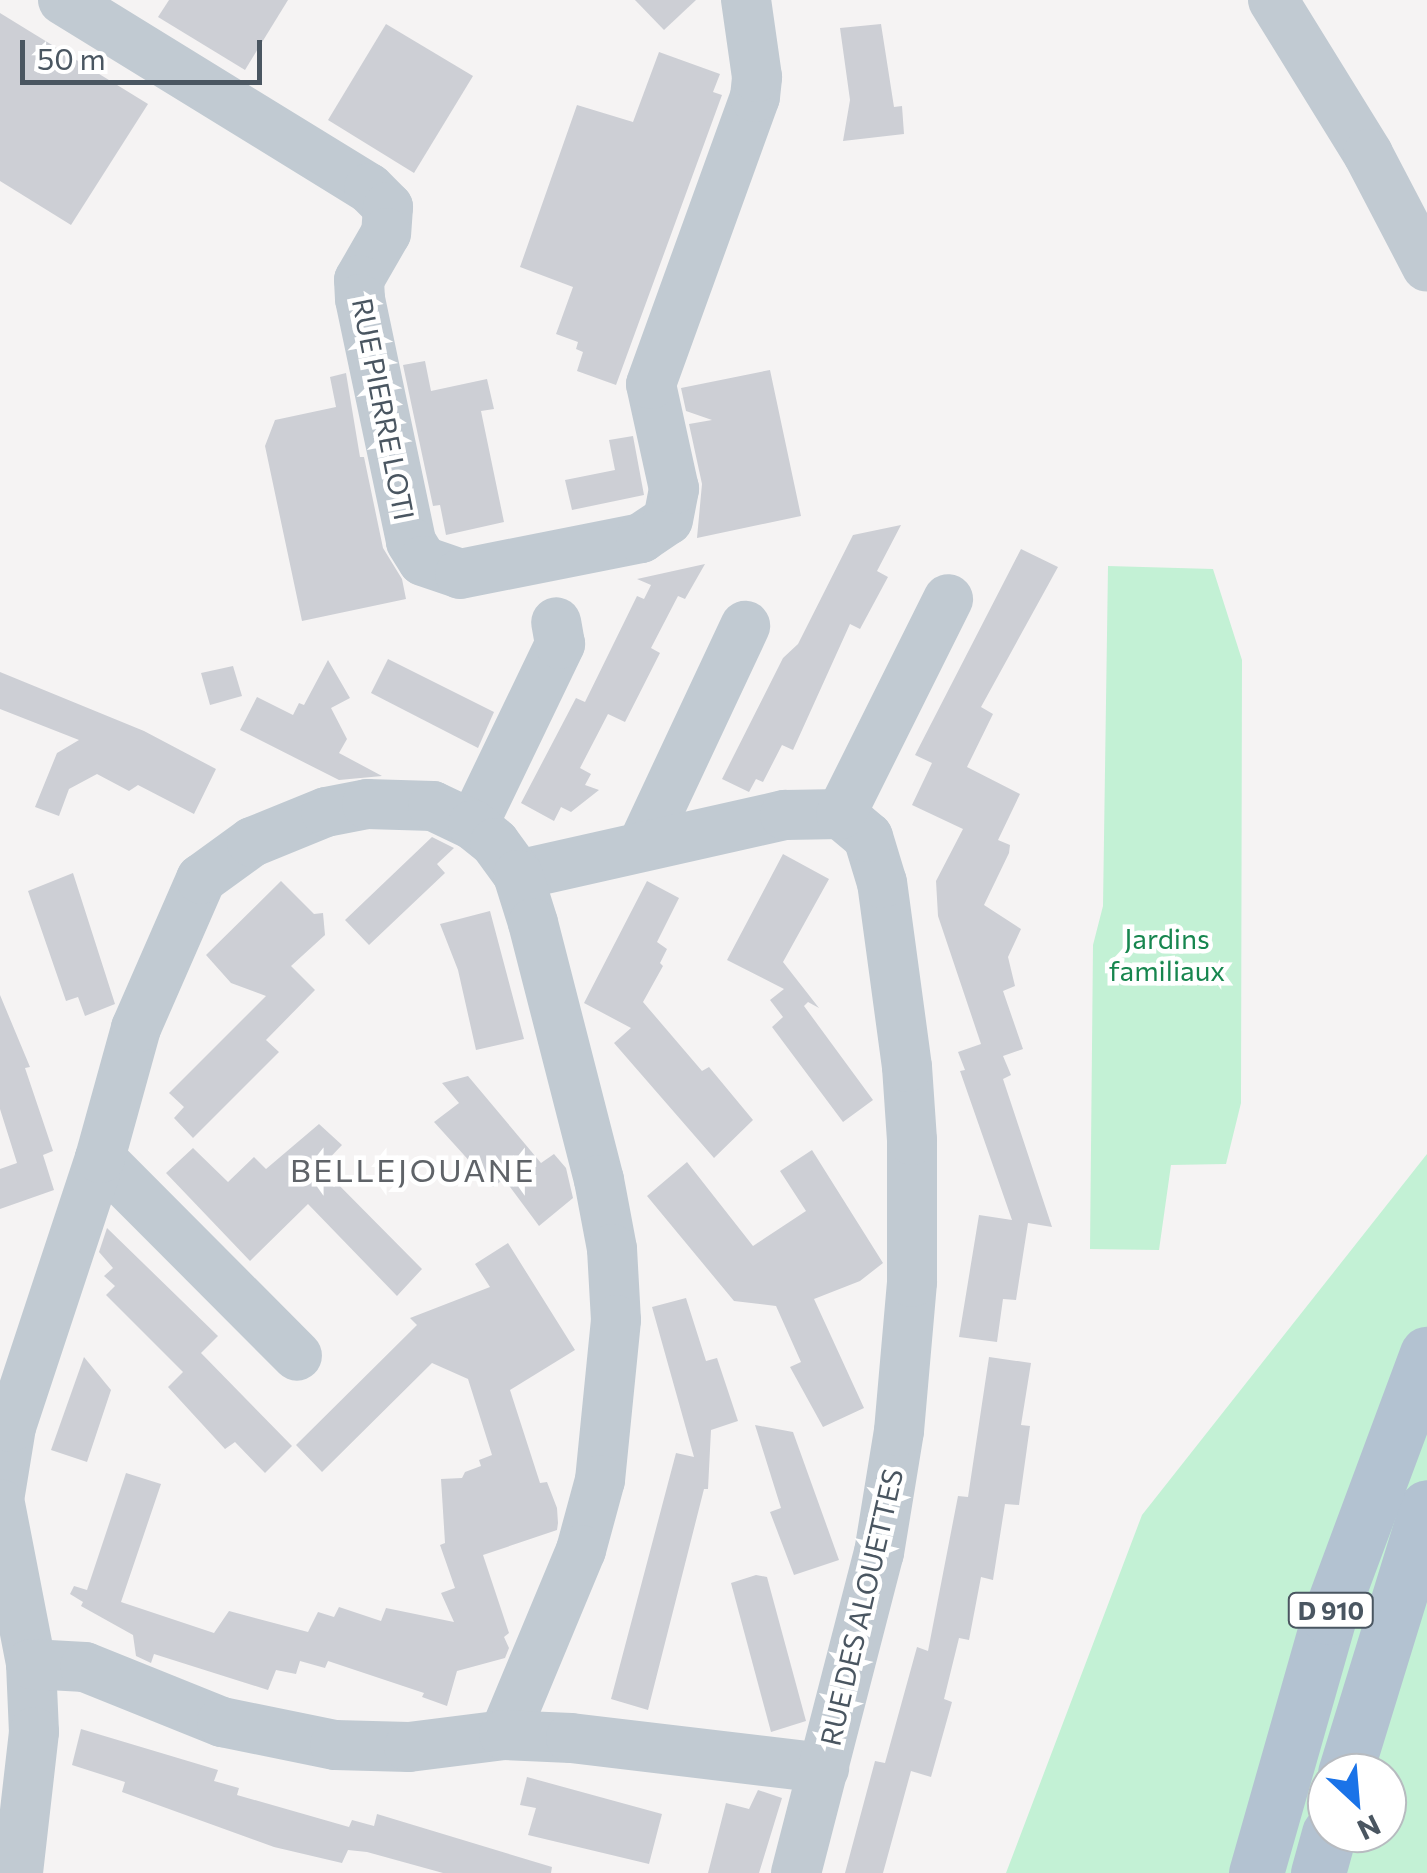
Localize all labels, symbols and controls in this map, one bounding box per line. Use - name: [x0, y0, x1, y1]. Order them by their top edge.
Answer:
- scale bar: [25, 20, 268, 82]
- text: 50 m: [37, 39, 106, 76]
- street label: RUE PIERRE LOTI: [346, 295, 422, 523]
- park label: Jardins familiaux: [1109, 921, 1225, 987]
- district label: BELLEJOUANE: [290, 1150, 536, 1188]
- street label: RUE DES ALOUETTES: [813, 1465, 909, 1749]
- road number: D 910: [1286, 1590, 1376, 1630]
- north arrow: [1307, 1753, 1407, 1853]
- text: N: [1352, 1808, 1386, 1848]

